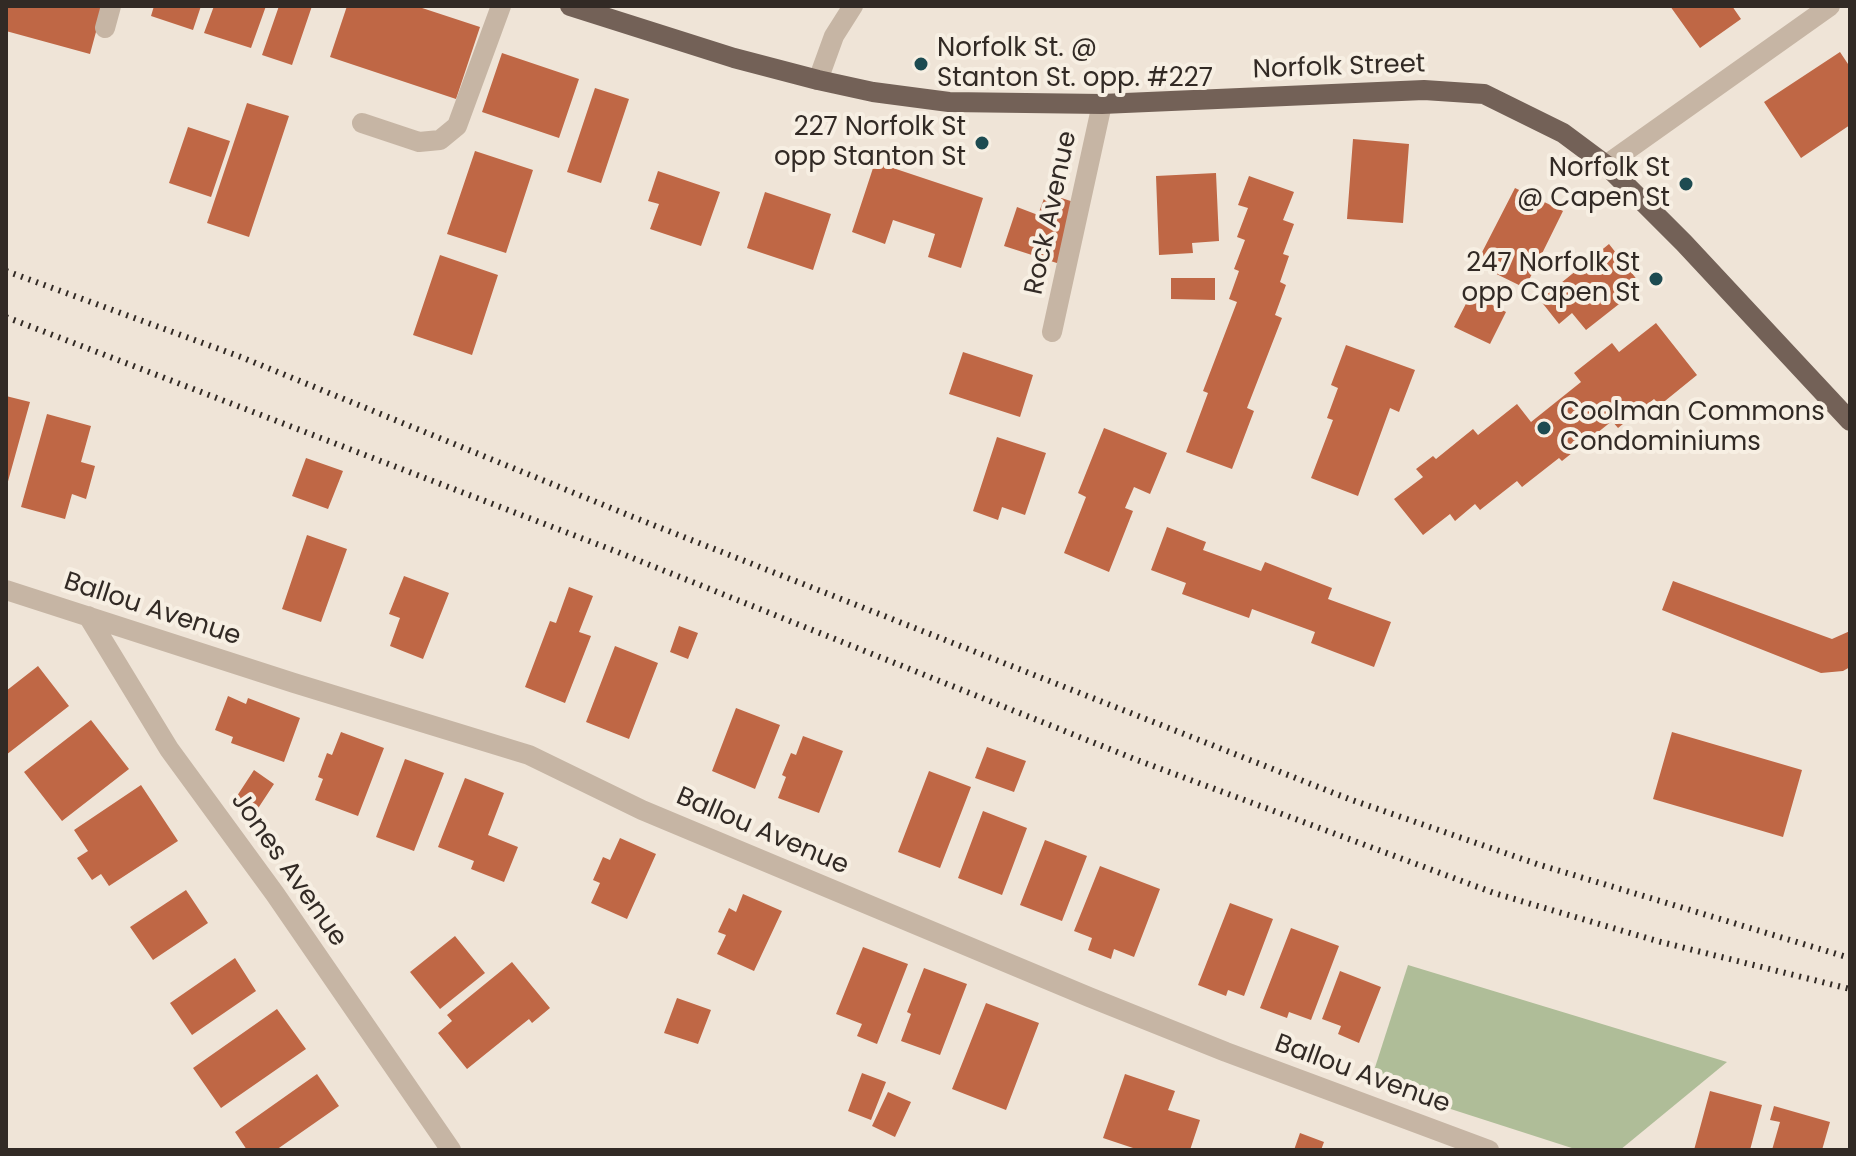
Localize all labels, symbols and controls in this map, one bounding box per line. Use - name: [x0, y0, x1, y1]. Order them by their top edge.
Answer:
- place label: Norfolk St. @ Stanton St. opp. #227: [937, 33, 1213, 94]
- street label: Norfolk Street: [1252, 49, 1426, 87]
- marker: Norfolk St. @ Stanton St. opp. #227: [912, 55, 930, 73]
- place label: 227 Norfolk St opp Stanton St: [774, 112, 966, 174]
- street label: Rock Avenue: [1019, 128, 1085, 298]
- marker: 227 Norfolk St opp Stanton St: [973, 134, 991, 152]
- place label: Norfolk St @ Capen St: [1517, 153, 1670, 214]
- marker: Norfolk St @ Capen St: [1677, 175, 1695, 193]
- place label: 247 Norfolk St opp Capen St: [1462, 248, 1640, 310]
- marker: 247 Norfolk St opp Capen St: [1647, 270, 1665, 288]
- place label: Coolman Commons Condominiums: [1560, 397, 1825, 458]
- marker: Coolman Commons Condominiums: [1535, 419, 1553, 437]
- street label: Ballou Avenue: [60, 567, 244, 653]
- street label: Ballou Avenue: [671, 782, 853, 882]
- street label: Jones Avenue: [223, 787, 353, 953]
- street label: Ballou Avenue: [1270, 1029, 1454, 1121]

